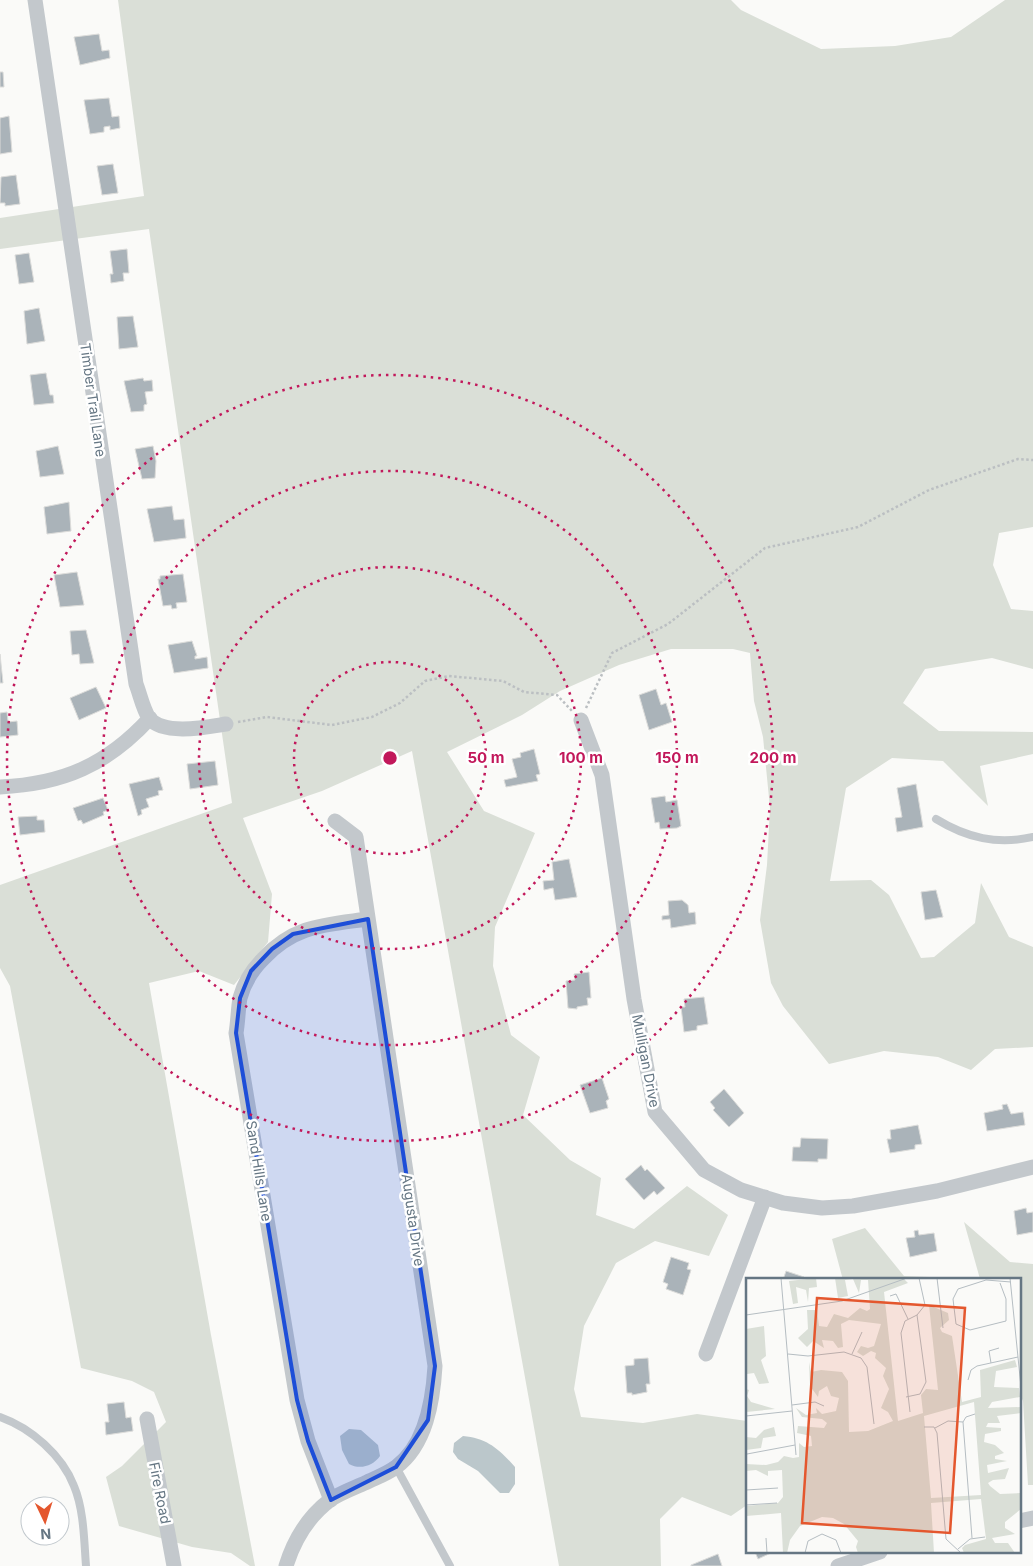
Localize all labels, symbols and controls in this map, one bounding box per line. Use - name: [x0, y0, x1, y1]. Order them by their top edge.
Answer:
- street label: Timber Trail Lane: [77, 342, 110, 458]
- text: 50 m: [468, 748, 504, 767]
- text: 100 m: [559, 748, 603, 767]
- text: 150 m: [655, 748, 699, 767]
- text: 200 m: [750, 748, 796, 767]
- centre of rings: [381, 749, 399, 767]
- street label: Mulligan Drive: [629, 1013, 664, 1109]
- street label: Sand Hills Lane: [243, 1119, 276, 1223]
- street label: Augusta Drive: [399, 1173, 428, 1267]
- inset map: [746, 1278, 1020, 1554]
- street label: Fire Road: [146, 1461, 175, 1525]
- north arrow: [20, 1496, 70, 1546]
- text: N: [40, 1526, 52, 1543]

